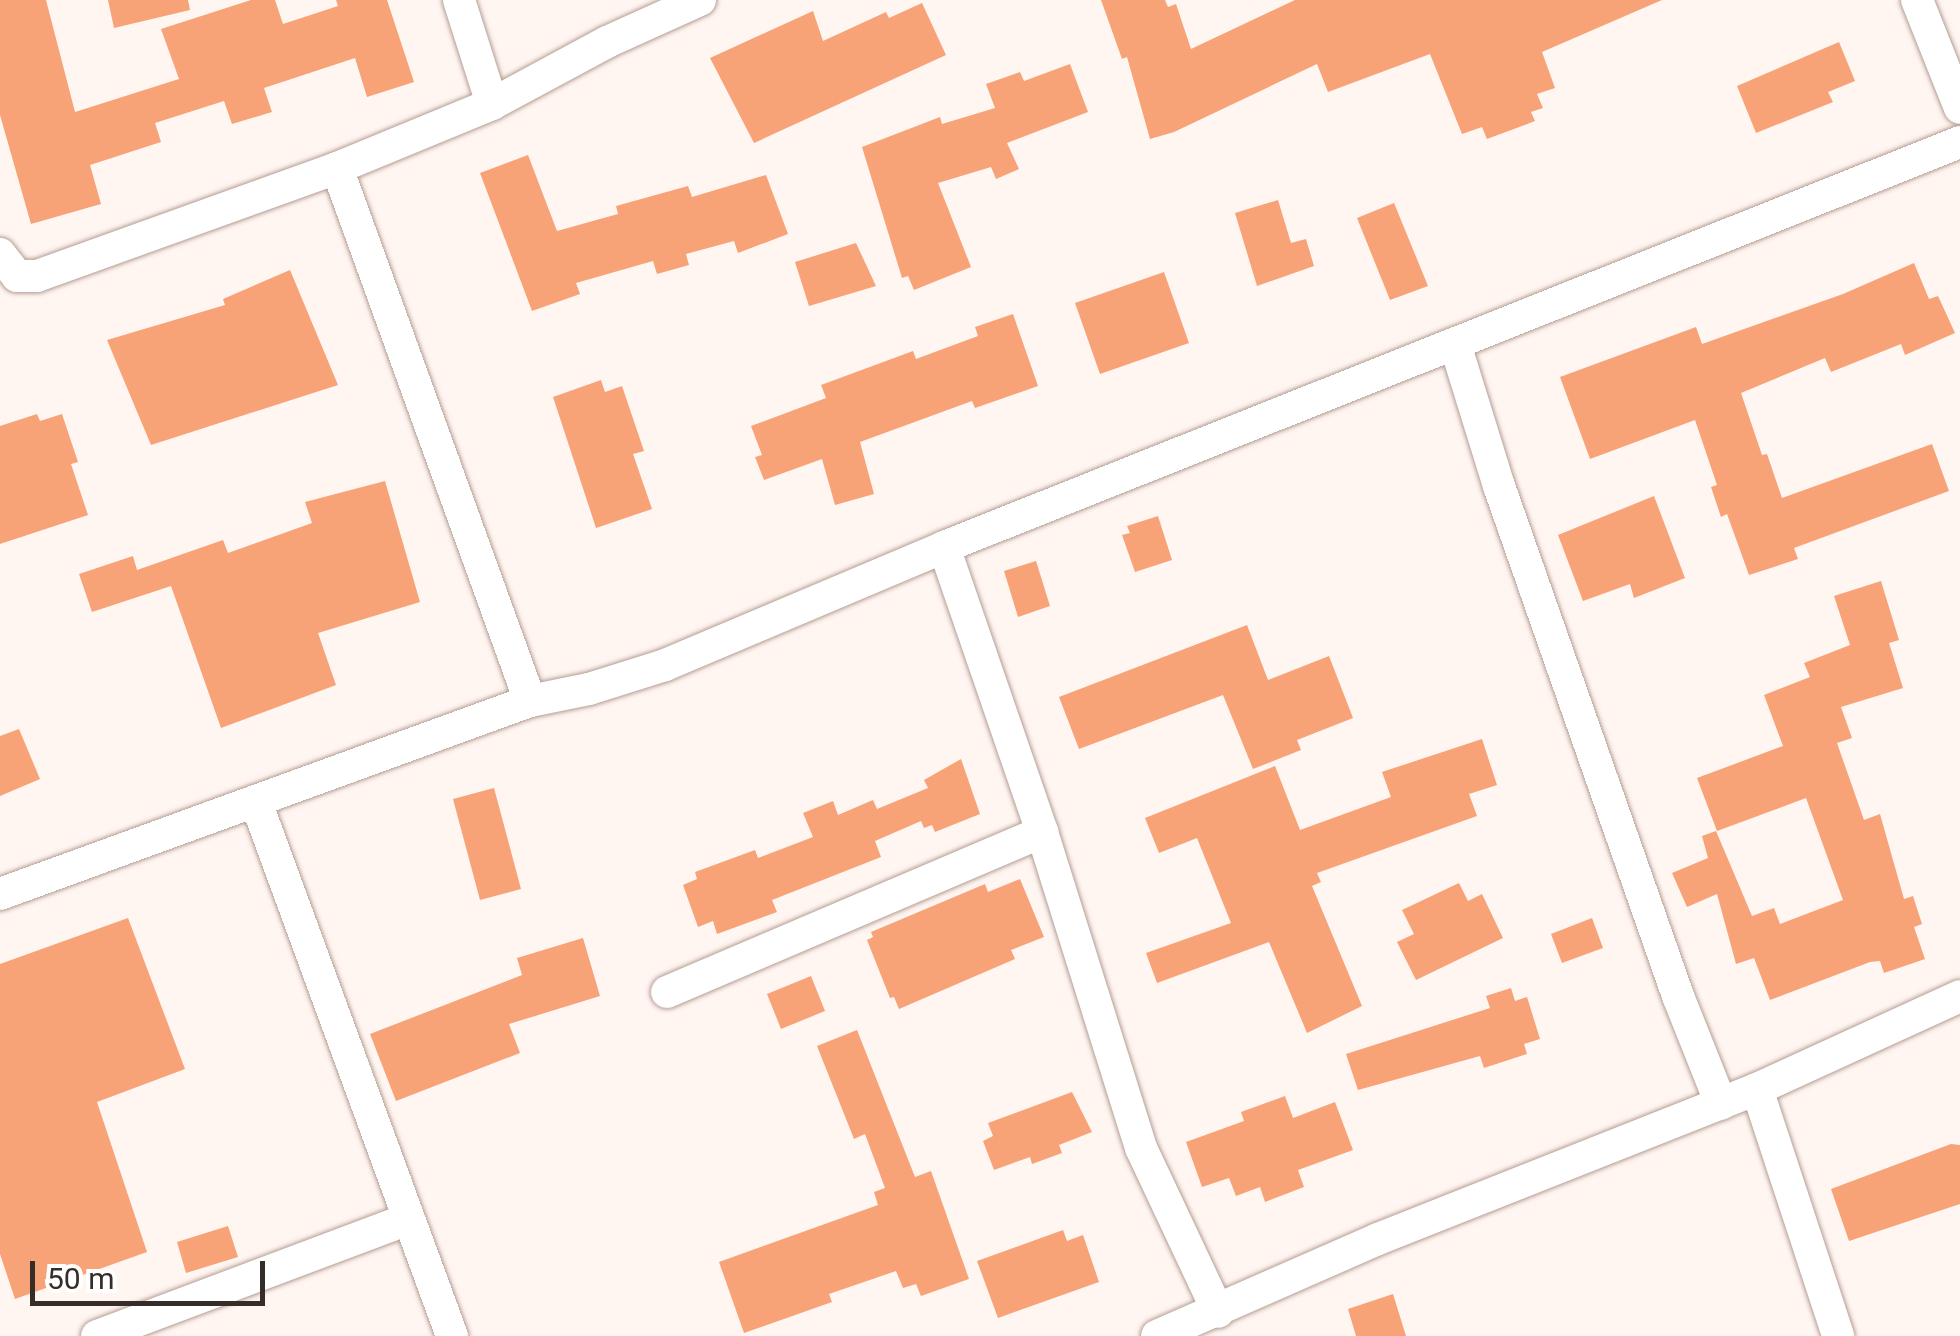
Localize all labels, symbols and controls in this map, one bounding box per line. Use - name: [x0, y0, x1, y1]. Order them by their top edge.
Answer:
- scale bar: [35, 1241, 270, 1303]
- text: 50 m: [47, 1261, 114, 1296]

